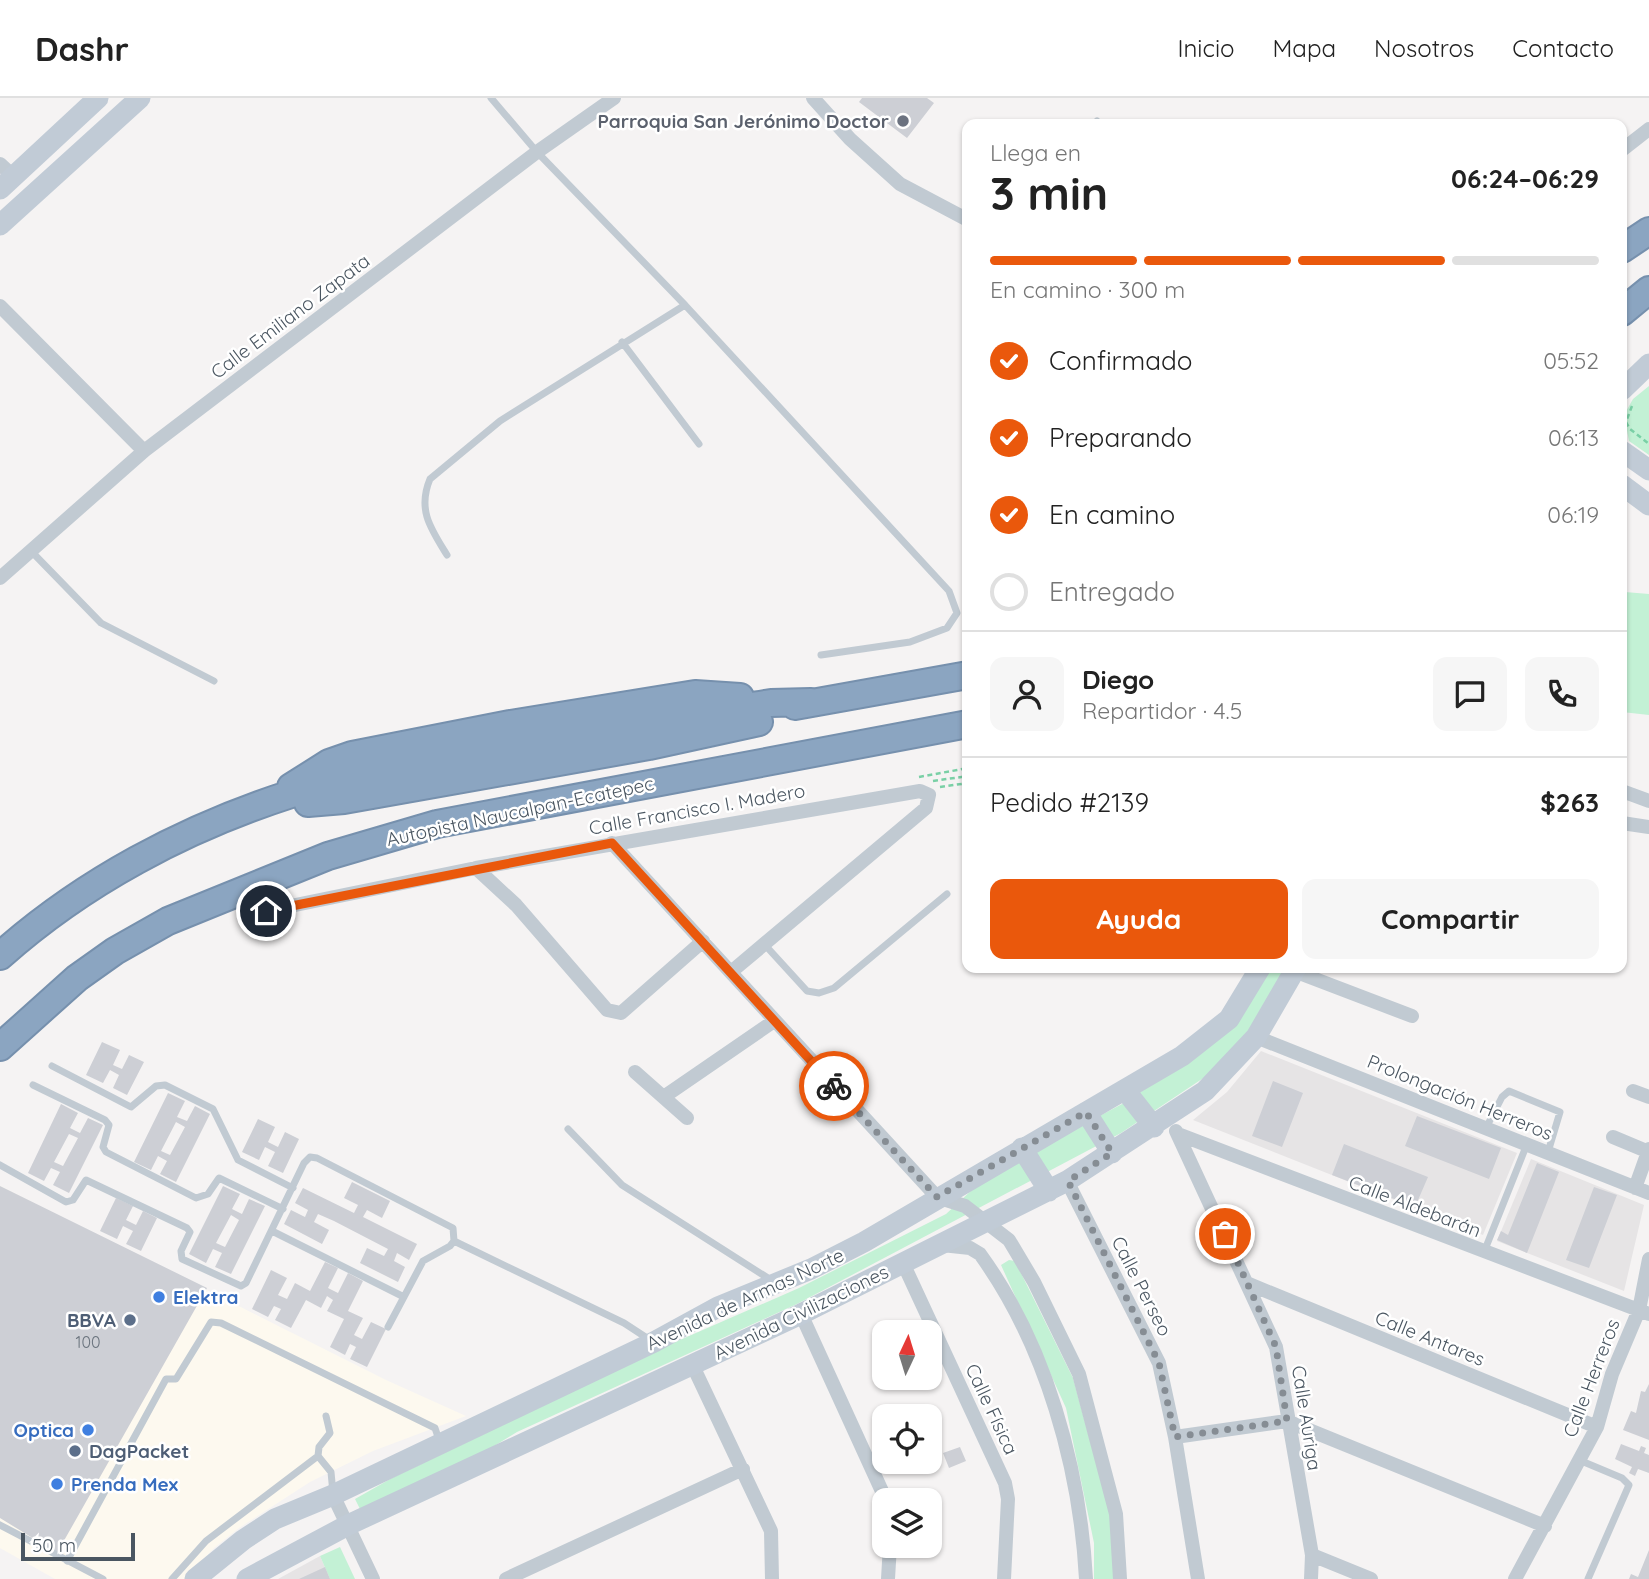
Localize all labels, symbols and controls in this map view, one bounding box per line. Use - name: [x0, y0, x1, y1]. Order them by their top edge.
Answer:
- text: Dashr: [35, 28, 129, 69]
- text: Inicio: [1177, 33, 1235, 63]
- text: Mapa: [1273, 33, 1336, 63]
- text: Nosotros: [1374, 33, 1474, 63]
- text: Contacto: [1512, 33, 1614, 63]
- place label: Parroquia San Jerónimo Doctor: [597, 109, 889, 133]
- marker: Parroquia San Jerónimo Doctor: [895, 113, 911, 129]
- text: Llega en: [990, 138, 1081, 167]
- text: 06:24–06:29: [1451, 162, 1599, 195]
- text: 3 min: [990, 164, 1108, 222]
- street label: Calle Emiliano Zapata: [206, 248, 374, 384]
- text: En camino · 300 m: [990, 275, 1185, 304]
- icon: check: [990, 342, 1028, 380]
- text: Confirmado: [1049, 344, 1193, 377]
- text: 05:52: [1543, 346, 1599, 375]
- icon: check: [990, 419, 1028, 457]
- text: Preparando: [1049, 421, 1192, 454]
- text: 06:13: [1548, 423, 1599, 452]
- icon: check: [990, 496, 1028, 534]
- text: En camino: [1049, 498, 1175, 531]
- text: 06:19: [1547, 500, 1599, 529]
- text: Entregado: [1049, 575, 1175, 608]
- button: person: [990, 657, 1064, 731]
- button: chat: [1433, 657, 1507, 731]
- button: phone: [1525, 657, 1599, 731]
- text: Diego: [1082, 663, 1154, 696]
- text: Repartidor · 4.5: [1082, 696, 1242, 725]
- street label: Autopista Naucalpan-Ecatepec: [384, 771, 656, 851]
- street label: Calle Francisco I. Madero: [587, 778, 807, 840]
- text: Pedido #2139: [990, 786, 1149, 819]
- text: $263: [1540, 786, 1599, 819]
- button: Ayuda: [990, 879, 1288, 959]
- button: Compartir: [1302, 879, 1599, 959]
- pin: [236, 881, 296, 941]
- icon: home: [247, 892, 285, 930]
- street label: Prolongación Herreros: [1364, 1049, 1556, 1145]
- courier: [799, 1051, 869, 1121]
- icon: bike: [815, 1067, 853, 1105]
- street label: Calle Aldebarán: [1345, 1170, 1485, 1242]
- pin: [1195, 1204, 1255, 1264]
- icon: bag: [1206, 1215, 1244, 1253]
- street label: Calle Perseo: [1107, 1232, 1177, 1340]
- street label: Avenida de Armas Norte: [642, 1243, 848, 1355]
- street label: Avenida Civilizaciones: [710, 1259, 892, 1365]
- place label: Elektra: [173, 1285, 239, 1309]
- marker: Elektra: [151, 1289, 167, 1305]
- street label: Calle Antares: [1372, 1305, 1488, 1371]
- place label: BBVA: [67, 1308, 116, 1332]
- marker: BBVA: [122, 1312, 138, 1328]
- street label: Calle Herreros: [1557, 1315, 1625, 1441]
- north arrow: [872, 1320, 942, 1390]
- map controls: [872, 1320, 942, 1558]
- house number: 100: [76, 1332, 100, 1352]
- street label: Calle Física: [961, 1360, 1023, 1458]
- street label: Calle Auriga: [1287, 1364, 1327, 1472]
- button: locate: [872, 1404, 942, 1474]
- place label: Optica: [14, 1418, 74, 1442]
- marker: Optica: [80, 1422, 96, 1438]
- place label: DagPacket: [89, 1439, 189, 1463]
- marker: DagPacket: [67, 1443, 83, 1459]
- place label: Prenda Mex: [71, 1472, 178, 1496]
- marker: Prenda Mex: [49, 1476, 65, 1492]
- button: layers: [872, 1488, 942, 1558]
- scale bar: [21, 1530, 135, 1562]
- text: 50 m: [32, 1533, 76, 1557]

